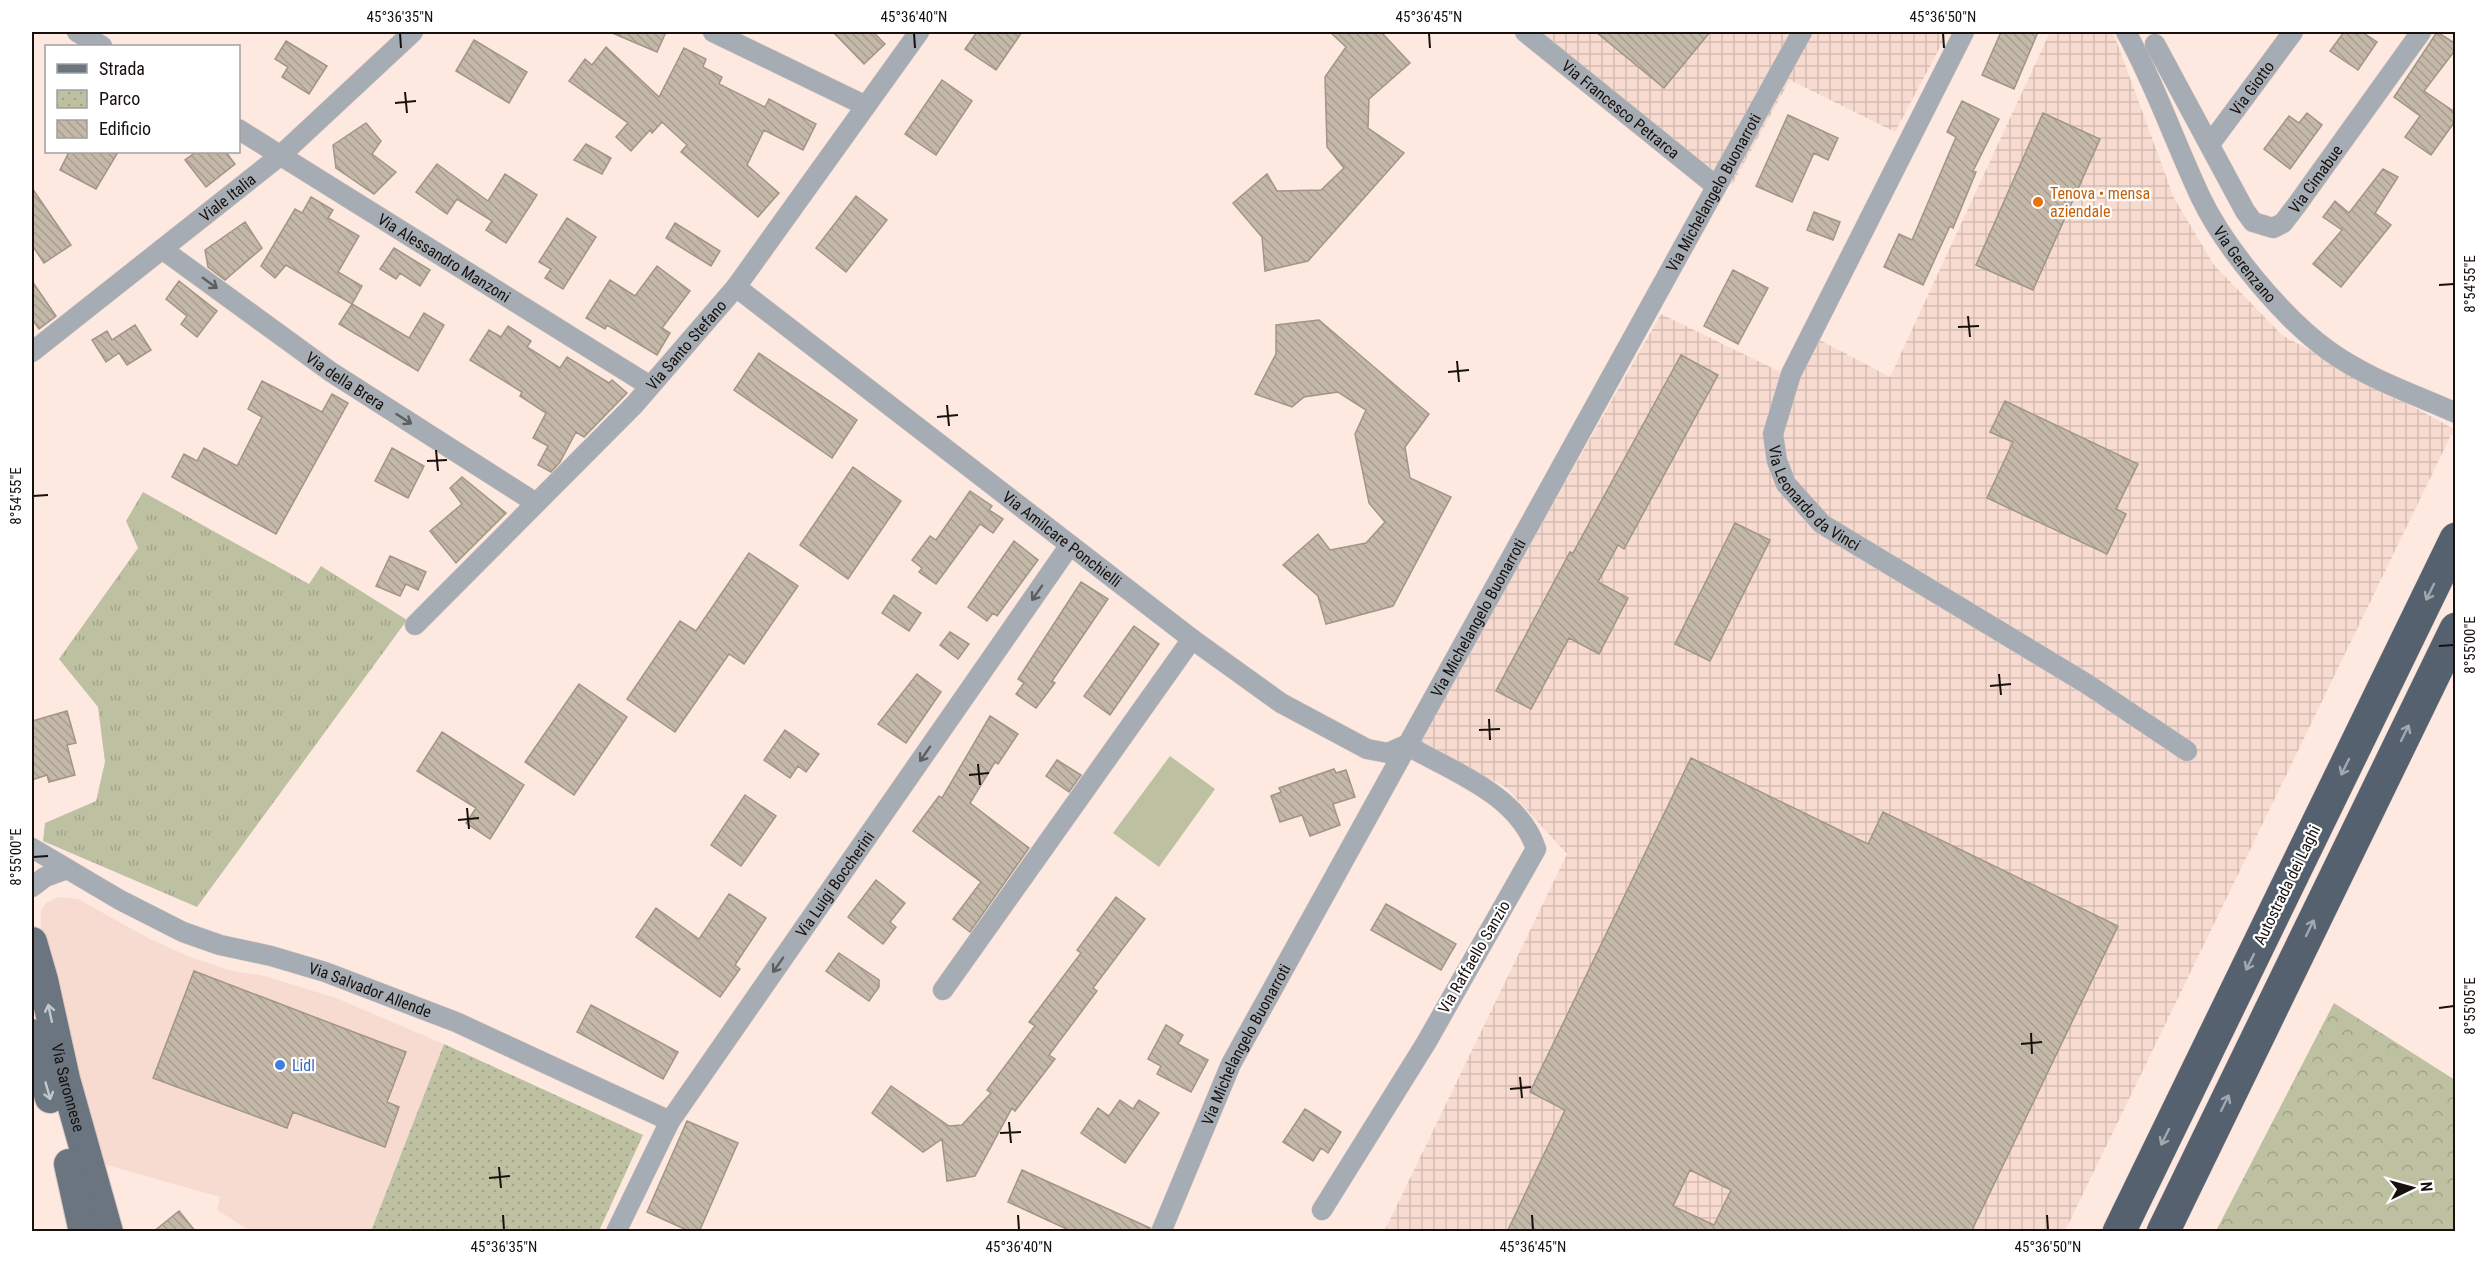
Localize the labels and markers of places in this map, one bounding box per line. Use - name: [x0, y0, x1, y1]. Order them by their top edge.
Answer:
- place label: Tenova • mensa aziendale: [2050, 184, 2150, 221]
- marker: Tenova • mensa aziendale: [2031, 195, 2045, 209]
- place label: Lidl: [292, 1056, 315, 1075]
- marker: Lidl: [273, 1058, 287, 1072]

